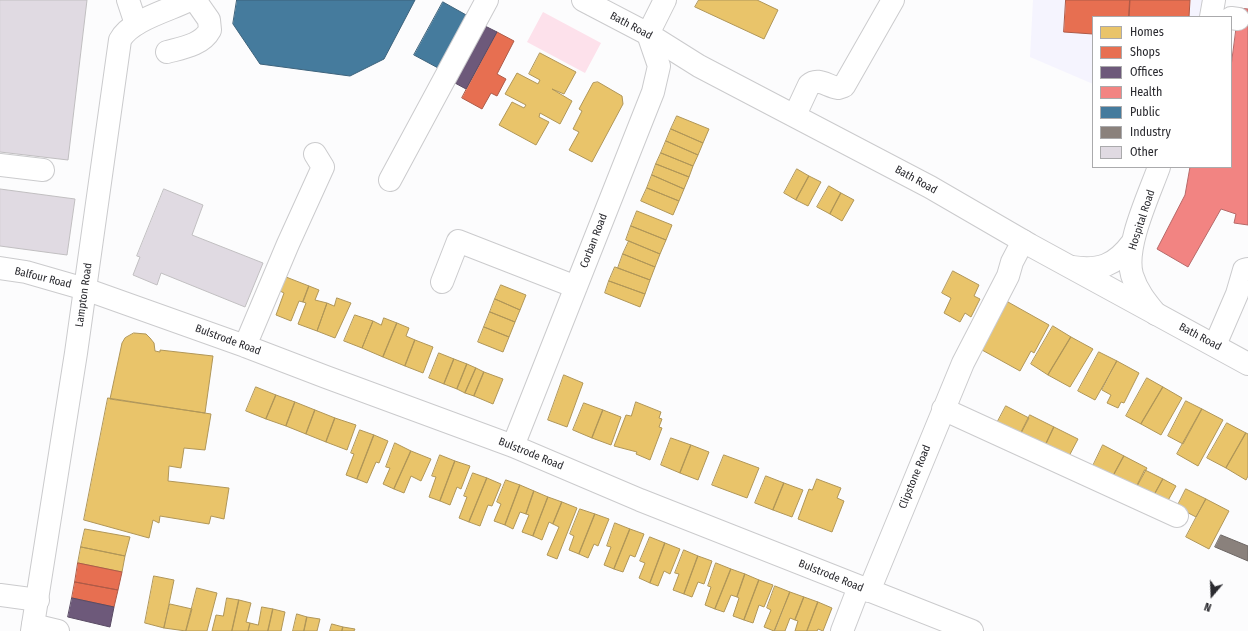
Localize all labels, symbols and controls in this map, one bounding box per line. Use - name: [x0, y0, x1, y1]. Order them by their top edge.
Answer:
- street label: Bath Road: [608, 9, 654, 43]
- legend: [1092, 16, 1232, 168]
- text: Homes: [1130, 25, 1164, 39]
- text: Shops: [1130, 45, 1160, 59]
- text: Offices: [1130, 65, 1163, 79]
- text: Health: [1130, 85, 1162, 99]
- text: Public: [1130, 105, 1160, 119]
- text: Industry: [1130, 125, 1171, 139]
- text: Other: [1130, 145, 1158, 159]
- street label: Bath Road: [893, 163, 939, 197]
- street label: Hospital Road: [1126, 188, 1158, 252]
- street label: Corban Road: [578, 212, 610, 270]
- street label: Lampton Road: [73, 262, 95, 328]
- street label: Balfour Road: [13, 265, 73, 291]
- street label: Bath Road: [1177, 320, 1223, 354]
- street label: Bulstrode Road: [193, 322, 263, 358]
- street label: Bulstrode Road: [497, 435, 565, 473]
- street label: Clipstone Road: [896, 443, 934, 511]
- street label: Bulstrode Road: [797, 557, 865, 595]
- north arrow: [1192, 575, 1232, 615]
- text: N: [1203, 600, 1213, 614]

